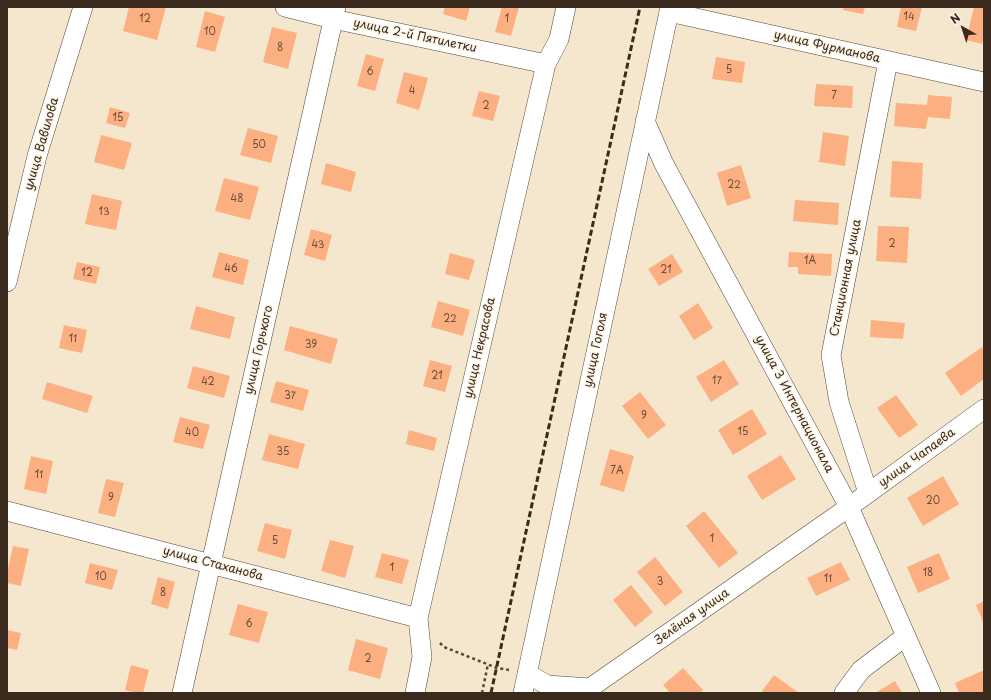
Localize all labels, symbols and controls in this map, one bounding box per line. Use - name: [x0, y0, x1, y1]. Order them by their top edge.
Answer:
- north arrow: [943, 8, 983, 48]
- text: N: [946, 9, 964, 28]
- house number: 14: [903, 11, 915, 23]
- house number: 12: [139, 13, 151, 25]
- house number: 1: [505, 13, 509, 25]
- street label: улица 2-й Пятилетки: [352, 16, 478, 56]
- house number: 10: [204, 26, 216, 38]
- street label: улица Фурманова: [772, 28, 882, 66]
- house number: 8: [277, 42, 283, 54]
- house number: 5: [726, 64, 732, 76]
- house number: 6: [366, 66, 374, 78]
- house number: 4: [409, 85, 415, 97]
- house number: 7: [831, 90, 837, 102]
- street label: улица Вавилова: [22, 96, 62, 192]
- house number: 2: [482, 100, 490, 112]
- house number: 15: [113, 112, 123, 124]
- house number: 50: [252, 139, 266, 151]
- house number: 22: [727, 179, 741, 191]
- house number: 48: [231, 193, 243, 205]
- house number: 13: [98, 206, 110, 218]
- street label: Станционная улица: [828, 218, 864, 338]
- house number: 2: [888, 238, 896, 250]
- house number: 43: [312, 239, 324, 251]
- house number: 1А: [804, 255, 816, 267]
- house number: 46: [224, 263, 238, 275]
- house number: 21: [660, 264, 672, 276]
- house number: 12: [81, 267, 93, 279]
- street label: улица Некрасова: [461, 296, 499, 400]
- street label: улица Горького: [242, 304, 276, 396]
- street label: улица Гоголя: [581, 311, 611, 389]
- house number: 22: [443, 313, 457, 325]
- house number: 11: [69, 333, 77, 345]
- street label: улица 3 Интернационала: [752, 333, 836, 475]
- house number: 39: [305, 339, 317, 351]
- house number: 21: [431, 370, 443, 382]
- house number: 17: [712, 375, 722, 387]
- house number: 42: [201, 376, 215, 388]
- house number: 37: [284, 390, 296, 402]
- house number: 9: [641, 410, 647, 422]
- street label: улица Чапаева: [876, 425, 958, 491]
- house number: 15: [738, 426, 748, 438]
- house number: 40: [185, 427, 199, 439]
- house number: 35: [277, 446, 289, 458]
- house number: 7А: [610, 465, 624, 477]
- house number: 11: [35, 469, 43, 481]
- house number: 9: [108, 492, 114, 504]
- house number: 20: [926, 495, 940, 507]
- house number: 1: [710, 533, 714, 545]
- house number: 5: [272, 535, 278, 547]
- street label: улица Стаханова: [161, 544, 265, 584]
- house number: 1: [390, 562, 394, 574]
- house number: 18: [923, 567, 933, 579]
- house number: 10: [95, 571, 107, 583]
- house number: 11: [824, 573, 832, 585]
- house number: 3: [657, 576, 663, 588]
- street label: Зелёная улица: [652, 586, 732, 648]
- house number: 8: [160, 587, 166, 599]
- house number: 6: [245, 618, 253, 630]
- house number: 2: [364, 653, 372, 665]

